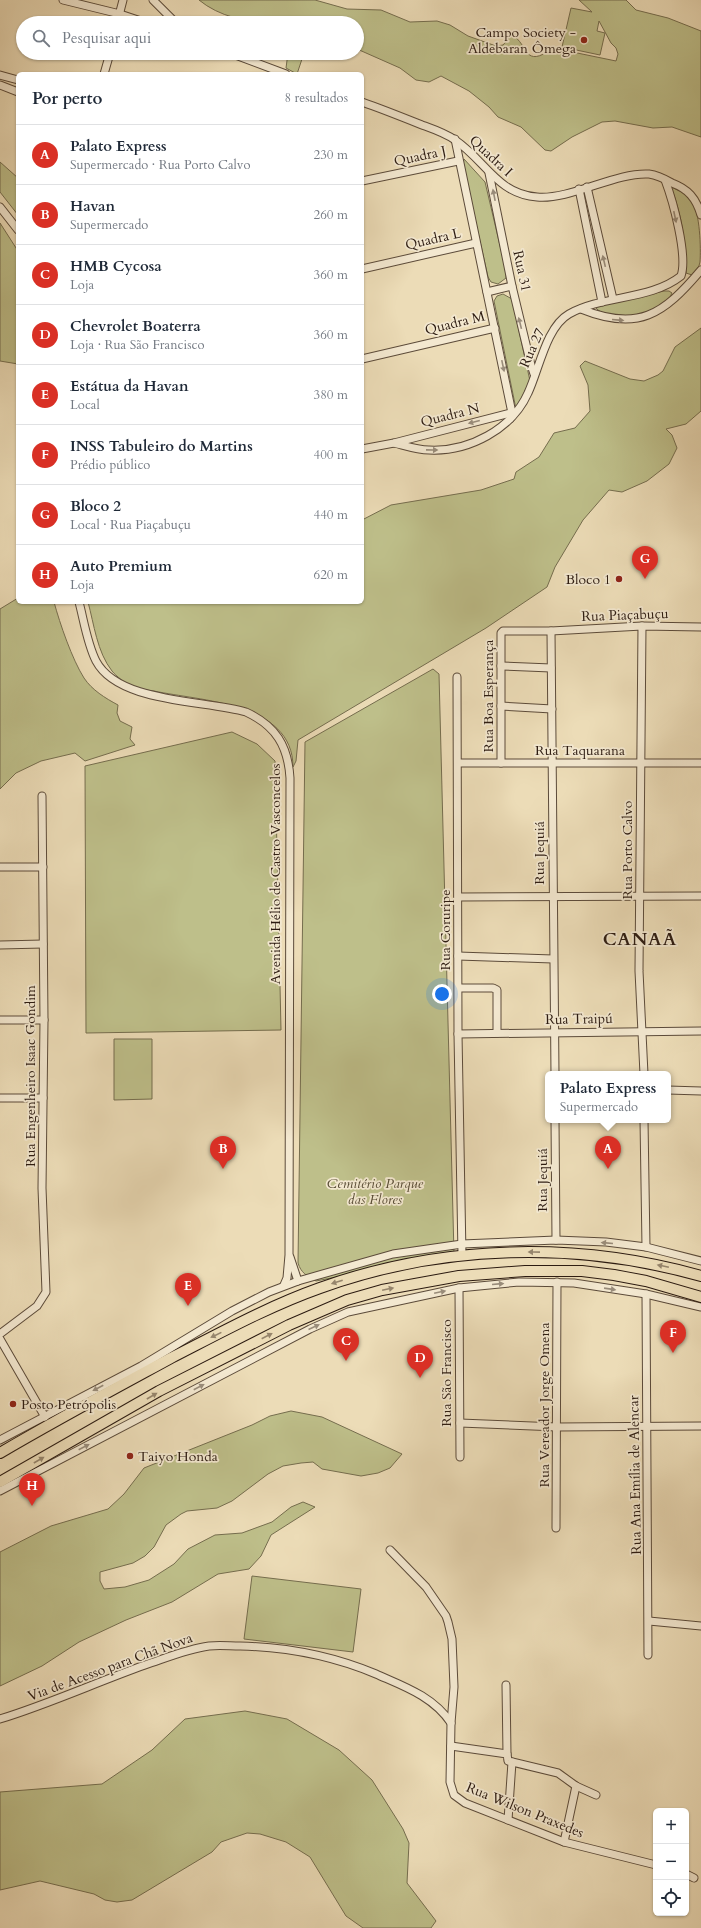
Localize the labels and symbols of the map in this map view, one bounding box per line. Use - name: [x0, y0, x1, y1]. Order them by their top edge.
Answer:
- place label: Campo Society - Aldebaran Ômega: [468, 23, 576, 58]
- marker: Campo Society - Aldebaran Ômega: [579, 35, 589, 45]
- street label: Quadra I: [465, 131, 517, 181]
- street label: Quadra J: [392, 141, 448, 171]
- one-way arrow: [490, 189, 496, 201]
- one-way arrow: [673, 211, 679, 224]
- street label: Quadra L: [403, 223, 463, 255]
- street label: Rua 31: [508, 249, 536, 293]
- one-way arrow: [601, 255, 607, 267]
- street label: Quadra M: [423, 306, 487, 340]
- one-way arrow: [517, 316, 523, 329]
- one-way arrow: [612, 316, 624, 323]
- street label: Rua 27: [515, 325, 549, 371]
- one-way arrow: [500, 360, 506, 372]
- street label: Quadra N: [419, 398, 482, 431]
- one-way arrow: [468, 420, 481, 426]
- one-way arrow: [426, 447, 439, 453]
- pin: G: [632, 546, 658, 579]
- place label: Bloco 1: [565, 570, 611, 589]
- marker: Bloco 1: [614, 574, 624, 584]
- street label: Rua Piaçabuçu: [581, 604, 669, 626]
- street label: Rua Boa Esperança: [479, 640, 498, 752]
- street label: Rua Taquarana: [535, 741, 625, 760]
- street label: Avenida Hélio de Castro Vasconcelos: [266, 763, 285, 984]
- street label: Rua Porto Calvo: [618, 800, 637, 899]
- street label: Rua Jequiá: [530, 821, 549, 885]
- street label: Rua Coruripe: [436, 889, 455, 971]
- district label: CANAÃ: [603, 927, 677, 952]
- your location: [432, 984, 452, 1004]
- street label: Rua Engenheiro Isaac Gondim: [21, 985, 40, 1167]
- street label: Rua Traipú: [545, 1009, 613, 1029]
- pin: B: [210, 1136, 236, 1169]
- pin: A: [595, 1136, 621, 1169]
- street label: Rua Jequiá: [533, 1148, 552, 1212]
- park label: Cemitério Parque das Flores: [327, 1174, 424, 1209]
- one-way arrow: [601, 1239, 613, 1246]
- one-way arrow: [527, 1249, 540, 1255]
- one-way arrow: [657, 1262, 670, 1268]
- pin: E: [175, 1273, 201, 1306]
- one-way arrow: [331, 1279, 343, 1285]
- one-way arrow: [492, 1281, 504, 1287]
- one-way arrow: [382, 1285, 394, 1291]
- one-way arrow: [604, 1286, 616, 1292]
- one-way arrow: [434, 1288, 447, 1294]
- street label: Rua São Francisco: [437, 1319, 456, 1427]
- pin: F: [660, 1320, 686, 1353]
- street label: Rua Vereador Jorge Omena: [535, 1323, 554, 1487]
- one-way arrow: [309, 1324, 320, 1330]
- pin: C: [333, 1328, 359, 1361]
- one-way arrow: [210, 1332, 221, 1338]
- one-way arrow: [262, 1333, 273, 1339]
- pin: D: [407, 1345, 433, 1378]
- one-way arrow: [194, 1384, 205, 1391]
- one-way arrow: [92, 1385, 104, 1392]
- one-way arrow: [146, 1392, 158, 1399]
- street label: Rua Ana Emília de Alencar: [624, 1394, 646, 1555]
- place label: Posto Petrópolis: [21, 1395, 117, 1414]
- marker: Posto Petrópolis: [8, 1399, 18, 1409]
- one-way arrow: [78, 1444, 90, 1451]
- place label: Taiyo Honda: [138, 1447, 218, 1466]
- marker: Taiyo Honda: [125, 1451, 135, 1461]
- one-way arrow: [33, 1457, 45, 1464]
- pin: H: [19, 1473, 45, 1506]
- street label: Via de Acesso para Chã Nova: [25, 1628, 195, 1706]
- street label: Rua Wilson Praxedes: [463, 1778, 587, 1842]

